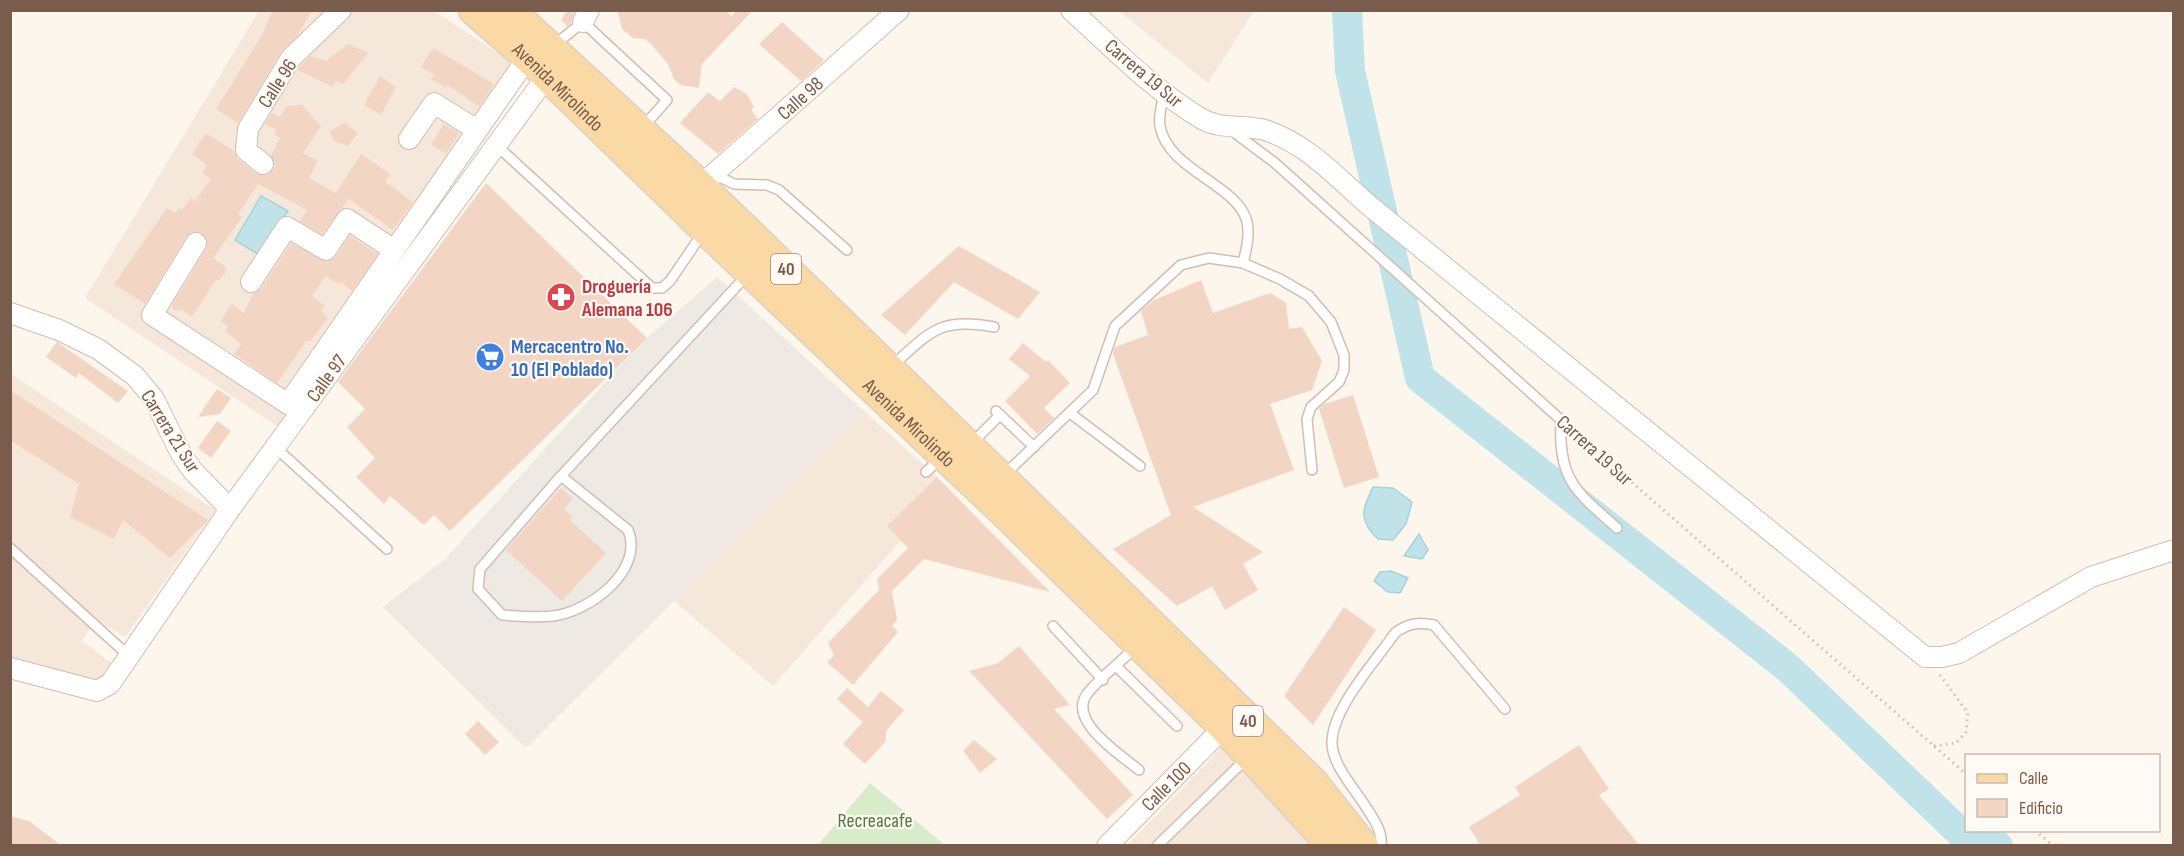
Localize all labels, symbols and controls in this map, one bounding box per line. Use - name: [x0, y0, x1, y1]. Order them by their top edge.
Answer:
- street label: Carrera 19 Sur: [1100, 34, 1187, 113]
- street label: Avenida Mirolindo: [506, 37, 608, 137]
- street label: Calle 96: [253, 55, 302, 112]
- street label: Calle 98: [773, 72, 829, 126]
- road number: 40: [771, 254, 801, 284]
- place label: Droguería Alemana 106: [581, 275, 673, 322]
- pharmacy icon: Droguería Alemana 106: [545, 281, 577, 313]
- place label: Mercacentro No. 10 (El Poblado): [511, 335, 629, 382]
- supermarket icon: Mercacentro No. 10 (El Poblado): [474, 341, 506, 373]
- street label: Calle 97: [302, 350, 352, 407]
- street label: Avenida Mirolindo: [857, 373, 960, 473]
- street label: Carrera 21 Sur: [135, 385, 205, 478]
- street label: Carrera 19 Sur: [1551, 410, 1638, 491]
- road number: 40: [1233, 706, 1263, 736]
- legend: [1965, 754, 2160, 832]
- street label: Calle 100: [1137, 757, 1197, 817]
- text: Calle: [2019, 768, 2048, 789]
- text: Edificio: [2019, 798, 2063, 819]
- park label: Recreacafe: [838, 809, 912, 833]

